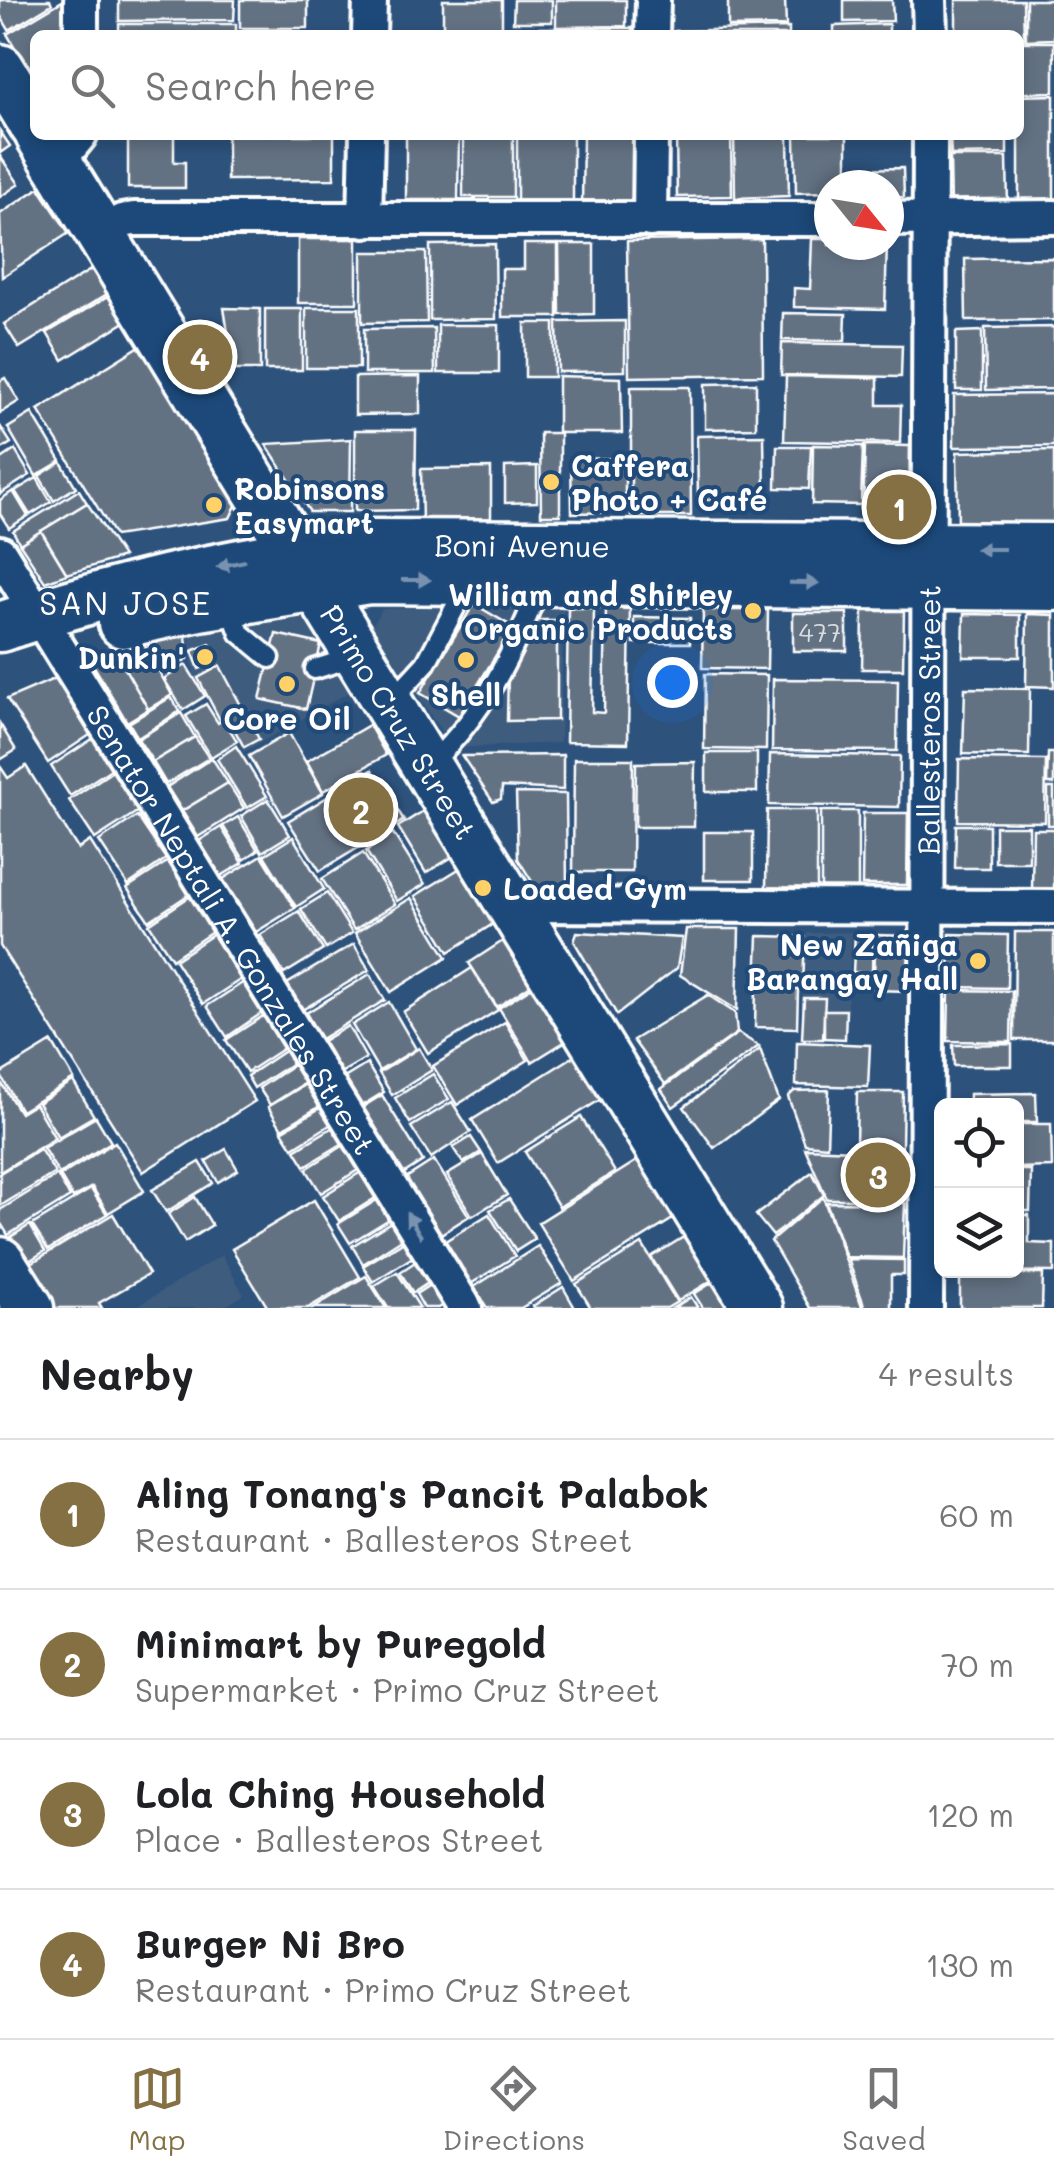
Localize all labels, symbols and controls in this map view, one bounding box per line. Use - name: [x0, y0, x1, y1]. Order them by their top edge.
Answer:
- search box: [30, 30, 1024, 140]
- icon: search: [65, 58, 120, 113]
- text: Search here: [145, 60, 376, 110]
- north arrow: [814, 170, 904, 260]
- pin: 4: [168, 320, 232, 394]
- place label: Caffera Photo + Café: [571, 445, 767, 519]
- place label: Robinsons Easymart: [234, 468, 385, 542]
- pin: 1: [866, 470, 932, 544]
- marker: Caffera Photo + Café: [540, 471, 562, 493]
- marker: Robinsons Easymart: [203, 494, 225, 516]
- street label: Boni Avenue: [434, 524, 610, 565]
- one-way arrow: [974, 541, 1006, 557]
- one-way arrow: [215, 557, 246, 573]
- one-way arrow: [401, 572, 433, 588]
- place label: William and Shirley Organic Products: [448, 574, 733, 648]
- one-way arrow: [789, 575, 821, 591]
- district label: SAN JOSE: [39, 581, 213, 623]
- street label: Ballesteros Street: [908, 585, 948, 855]
- street label: Primo Cruz Street: [312, 597, 486, 847]
- marker: William and Shirley Organic Products: [742, 600, 764, 622]
- house number: 477: [799, 616, 841, 648]
- place label: Dunkin': [78, 637, 185, 677]
- marker: Dunkin': [194, 646, 216, 668]
- marker: Shell: [455, 649, 477, 671]
- your location: [647, 657, 698, 708]
- marker: Core Oil: [276, 673, 298, 695]
- place label: Shell: [431, 674, 501, 714]
- street label: Senator Neptali A. Gonzales Street: [78, 697, 385, 1162]
- place label: Core Oil: [223, 698, 351, 738]
- pin: 2: [328, 772, 394, 848]
- place label: Loaded Gym: [503, 868, 687, 908]
- marker: Loaded Gym: [472, 877, 494, 899]
- place label: New Zañiga Barangay Hall: [746, 924, 958, 998]
- marker: New Zañiga Barangay Hall: [967, 950, 989, 972]
- map controls: [934, 1098, 1024, 1278]
- button: locate: [934, 1098, 1024, 1188]
- pin: 3: [846, 1138, 910, 1212]
- button: layers: [934, 1188, 1024, 1278]
- one-way arrow: [406, 1211, 423, 1239]
- text: Nearby: [40, 1346, 194, 1401]
- text: 4 results: [878, 1352, 1014, 1394]
- text: Aling Tonang's Pancit Palabok: [135, 1468, 709, 1518]
- text: 1: [65, 1493, 80, 1535]
- text: 60 m: [939, 1493, 1014, 1535]
- text: Restaurant · Ballesteros Street: [135, 1518, 632, 1560]
- text: Minimart by Puregold: [135, 1618, 546, 1668]
- text: 2: [64, 1643, 81, 1685]
- text: 70 m: [941, 1643, 1014, 1685]
- text: Supermarket · Primo Cruz Street: [135, 1668, 659, 1710]
- text: Lola Ching Household: [135, 1768, 545, 1818]
- text: 3: [63, 1793, 82, 1835]
- text: 120 m: [926, 1793, 1014, 1835]
- text: Place · Ballesteros Street: [135, 1818, 543, 1860]
- text: Burger Ni Bro: [135, 1918, 405, 1968]
- text: 4: [62, 1943, 83, 1985]
- text: 130 m: [925, 1943, 1014, 1985]
- text: Restaurant · Primo Cruz Street: [135, 1968, 631, 2010]
- tab: Map: [129, 2061, 186, 2157]
- tab: Directions: [443, 2061, 585, 2157]
- tab: Saved: [842, 2061, 925, 2157]

